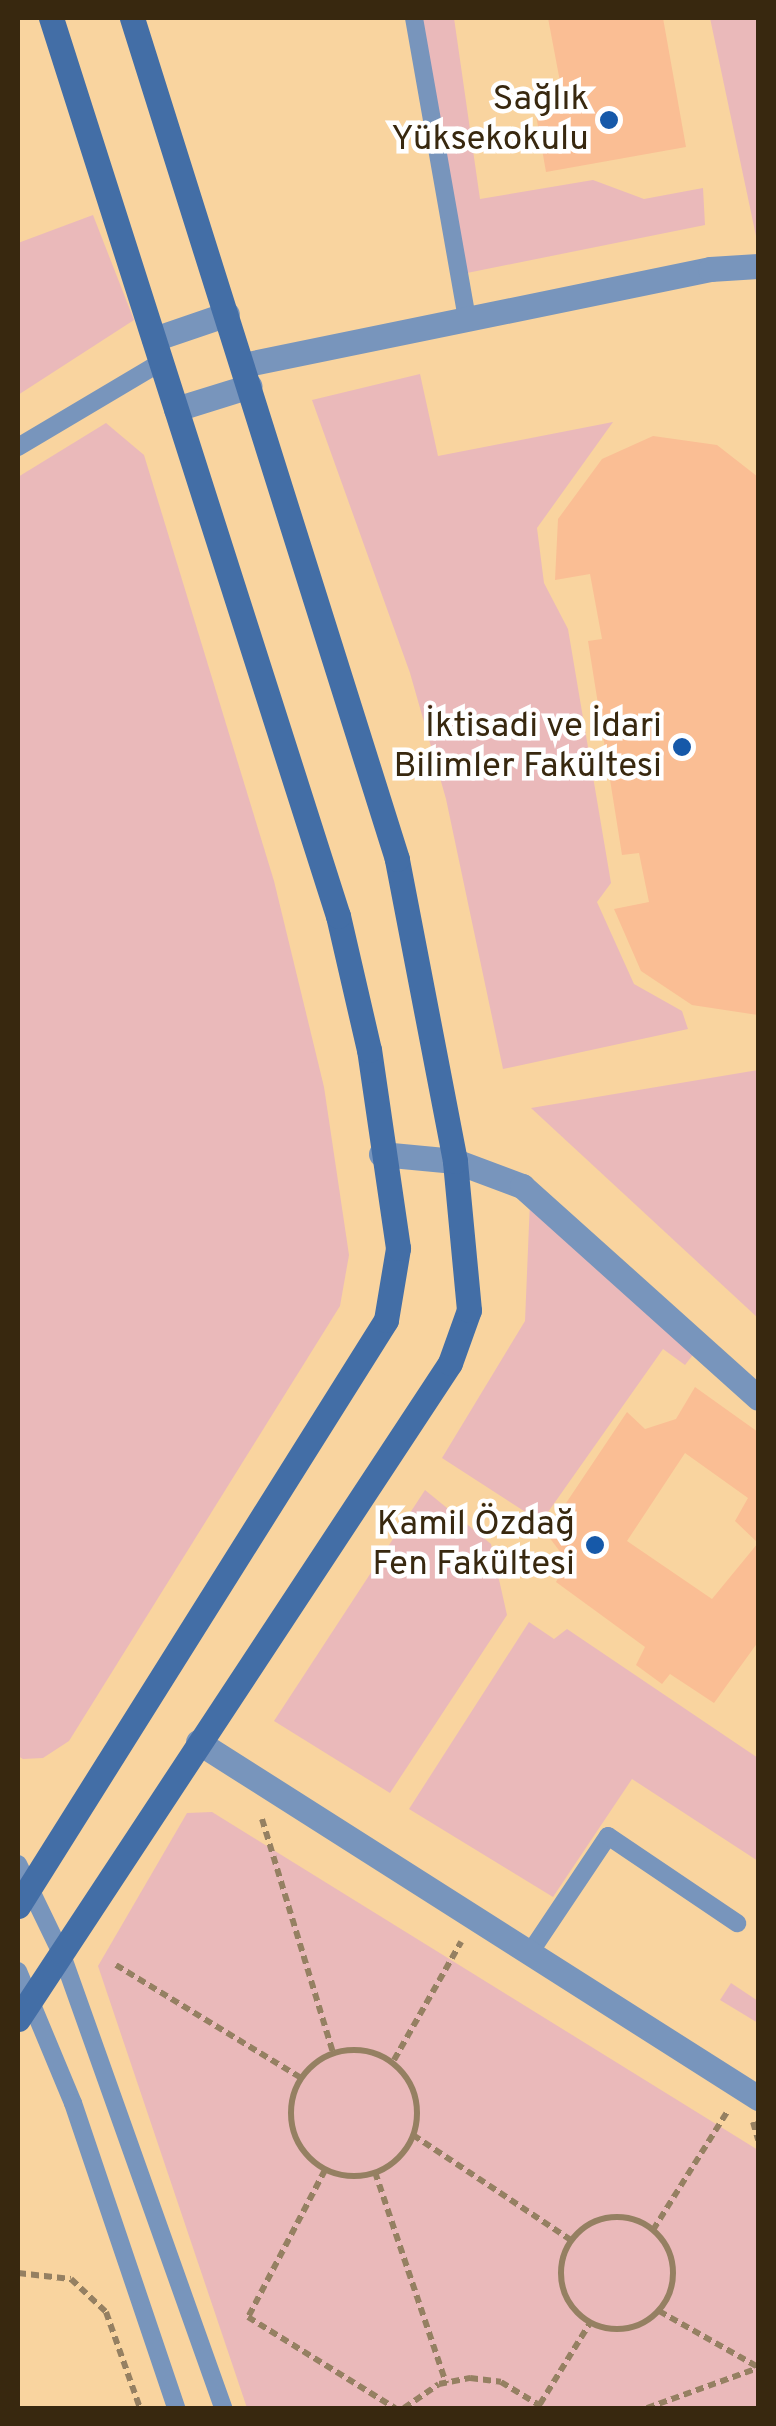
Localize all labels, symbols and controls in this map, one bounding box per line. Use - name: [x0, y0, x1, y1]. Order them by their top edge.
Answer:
- place label: Sağlık Yüksekokulu: [391, 79, 589, 161]
- marker: Sağlık Yüksekokulu: [598, 109, 620, 131]
- place label: İktisadi ve İdari Bilimler Fakültesi: [393, 706, 662, 788]
- marker: İktisadi ve İdari Bilimler Fakültesi: [671, 736, 693, 758]
- place label: Kamil Özdağ Fen Fakültesi: [372, 1504, 575, 1586]
- marker: Kamil Özdağ Fen Fakültesi: [584, 1534, 606, 1556]

